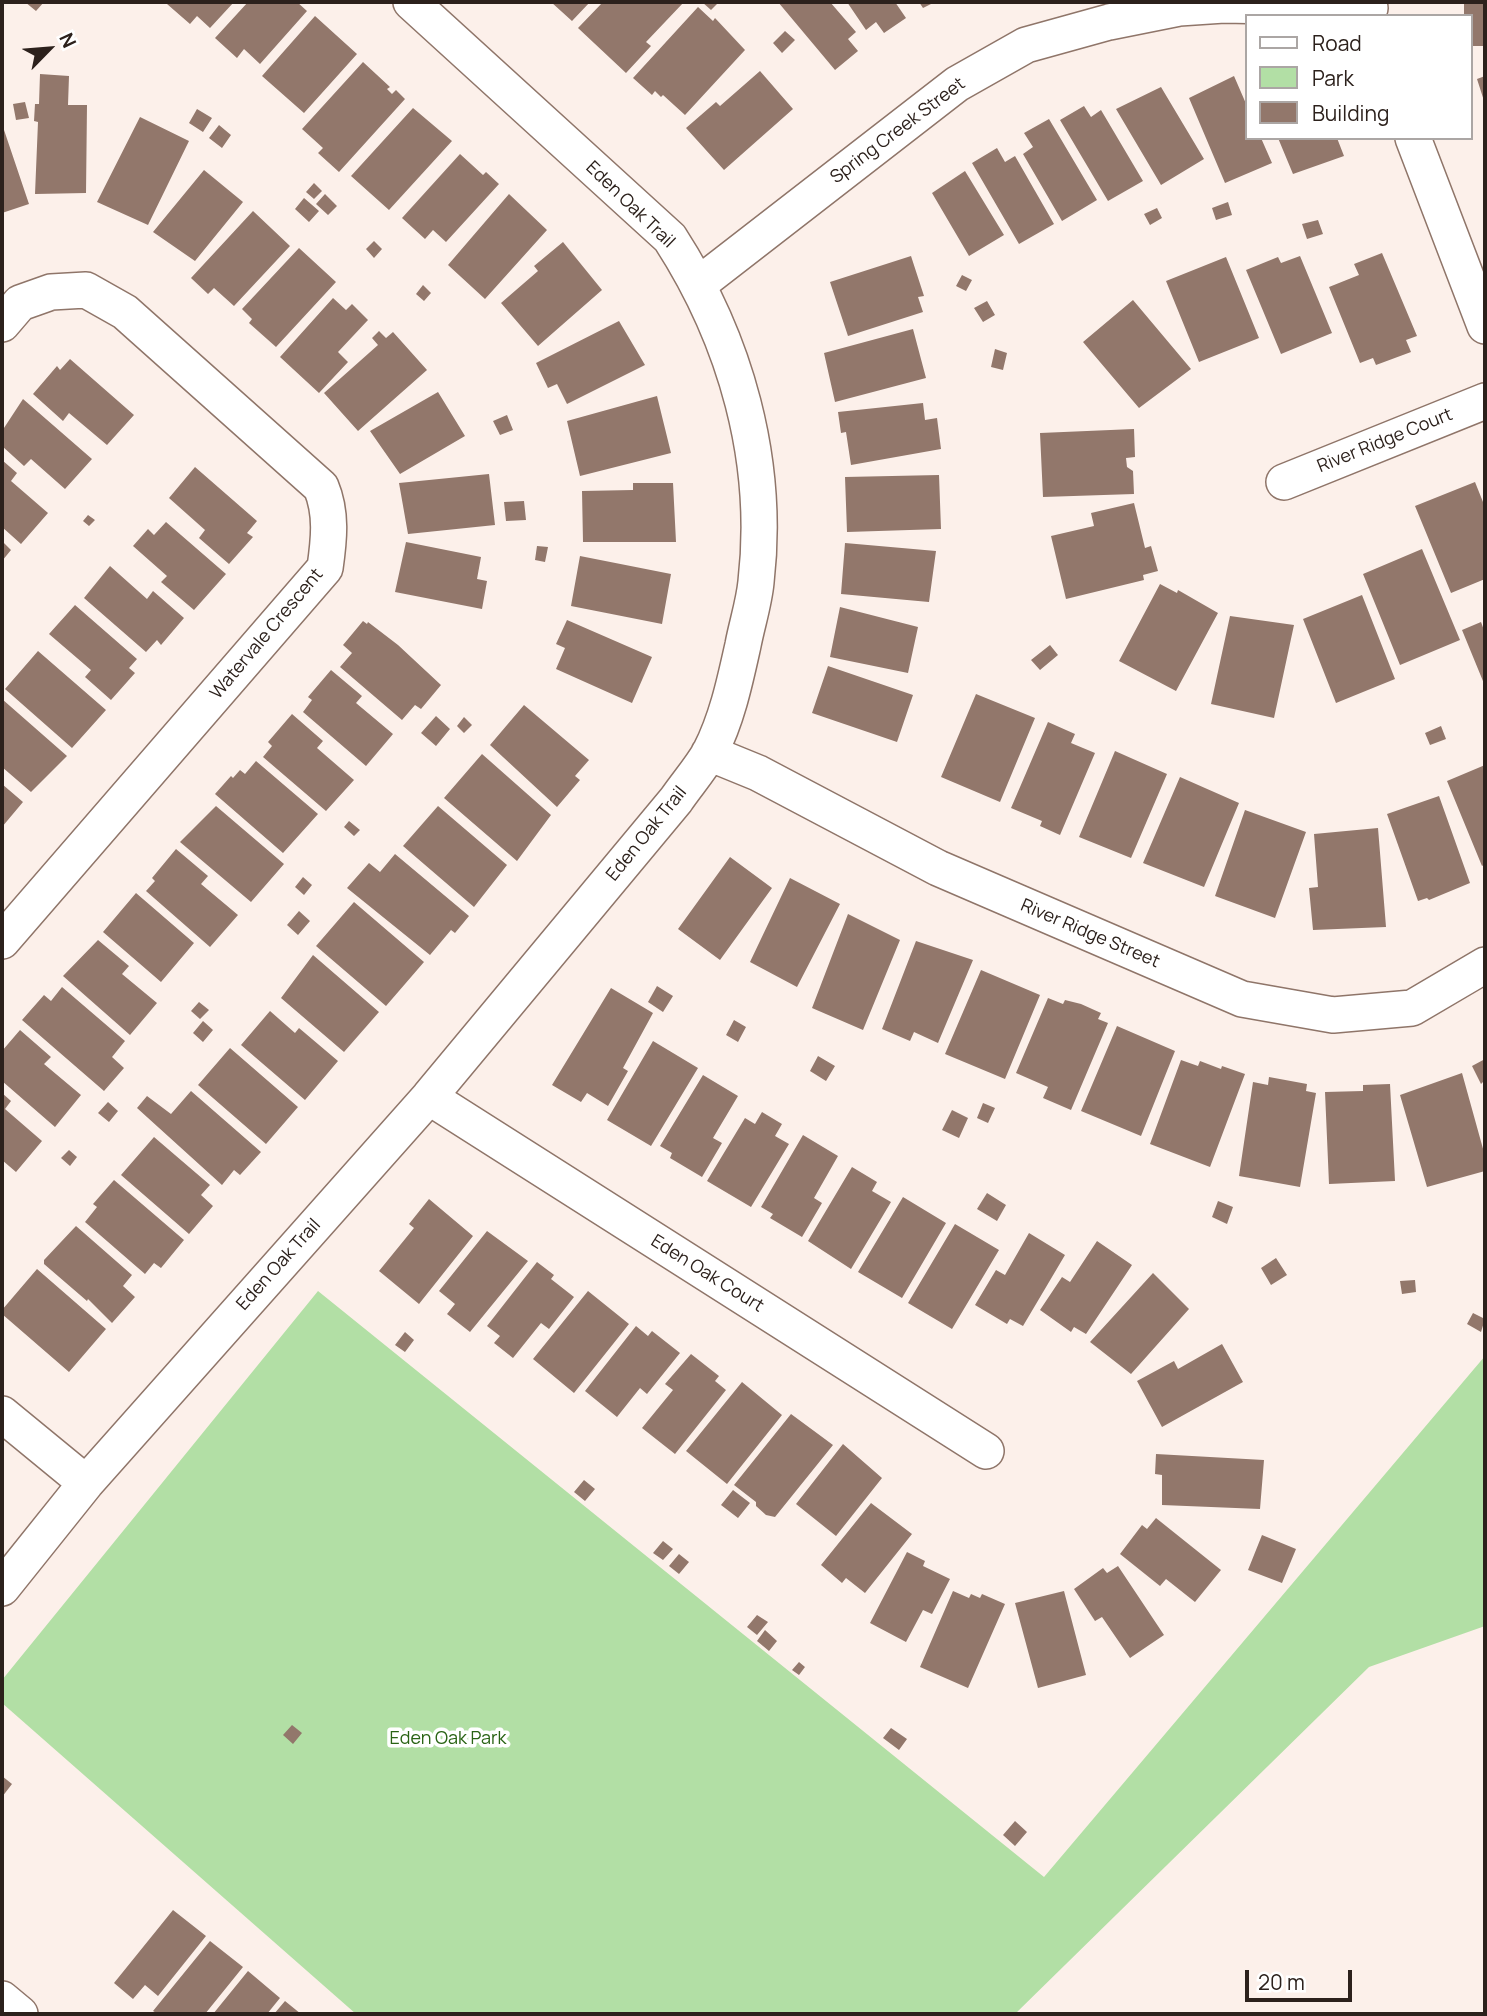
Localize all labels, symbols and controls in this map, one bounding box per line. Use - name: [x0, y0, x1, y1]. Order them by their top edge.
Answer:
- north arrow: [14, 14, 84, 84]
- legend: [1246, 14, 1473, 140]
- text: N: [53, 28, 83, 52]
- text: Road: [1312, 29, 1362, 57]
- text: Park: [1312, 64, 1354, 92]
- street label: Spring Creek Street: [826, 73, 970, 189]
- text: Building: [1312, 99, 1389, 127]
- street label: Eden Oak Trail: [581, 157, 679, 253]
- street label: River Ridge Court: [1314, 404, 1456, 478]
- street label: Watervale Crescent: [206, 564, 328, 704]
- street label: Eden Oak Trail: [602, 782, 692, 886]
- street label: River Ridge Street: [1017, 895, 1163, 973]
- street label: Eden Oak Trail: [232, 1215, 326, 1315]
- street label: Eden Oak Court: [647, 1231, 767, 1317]
- park label: Eden Oak Park: [390, 1728, 506, 1750]
- scale bar: [1249, 1956, 1356, 2000]
- text: 20 m: [1258, 1968, 1305, 1996]

